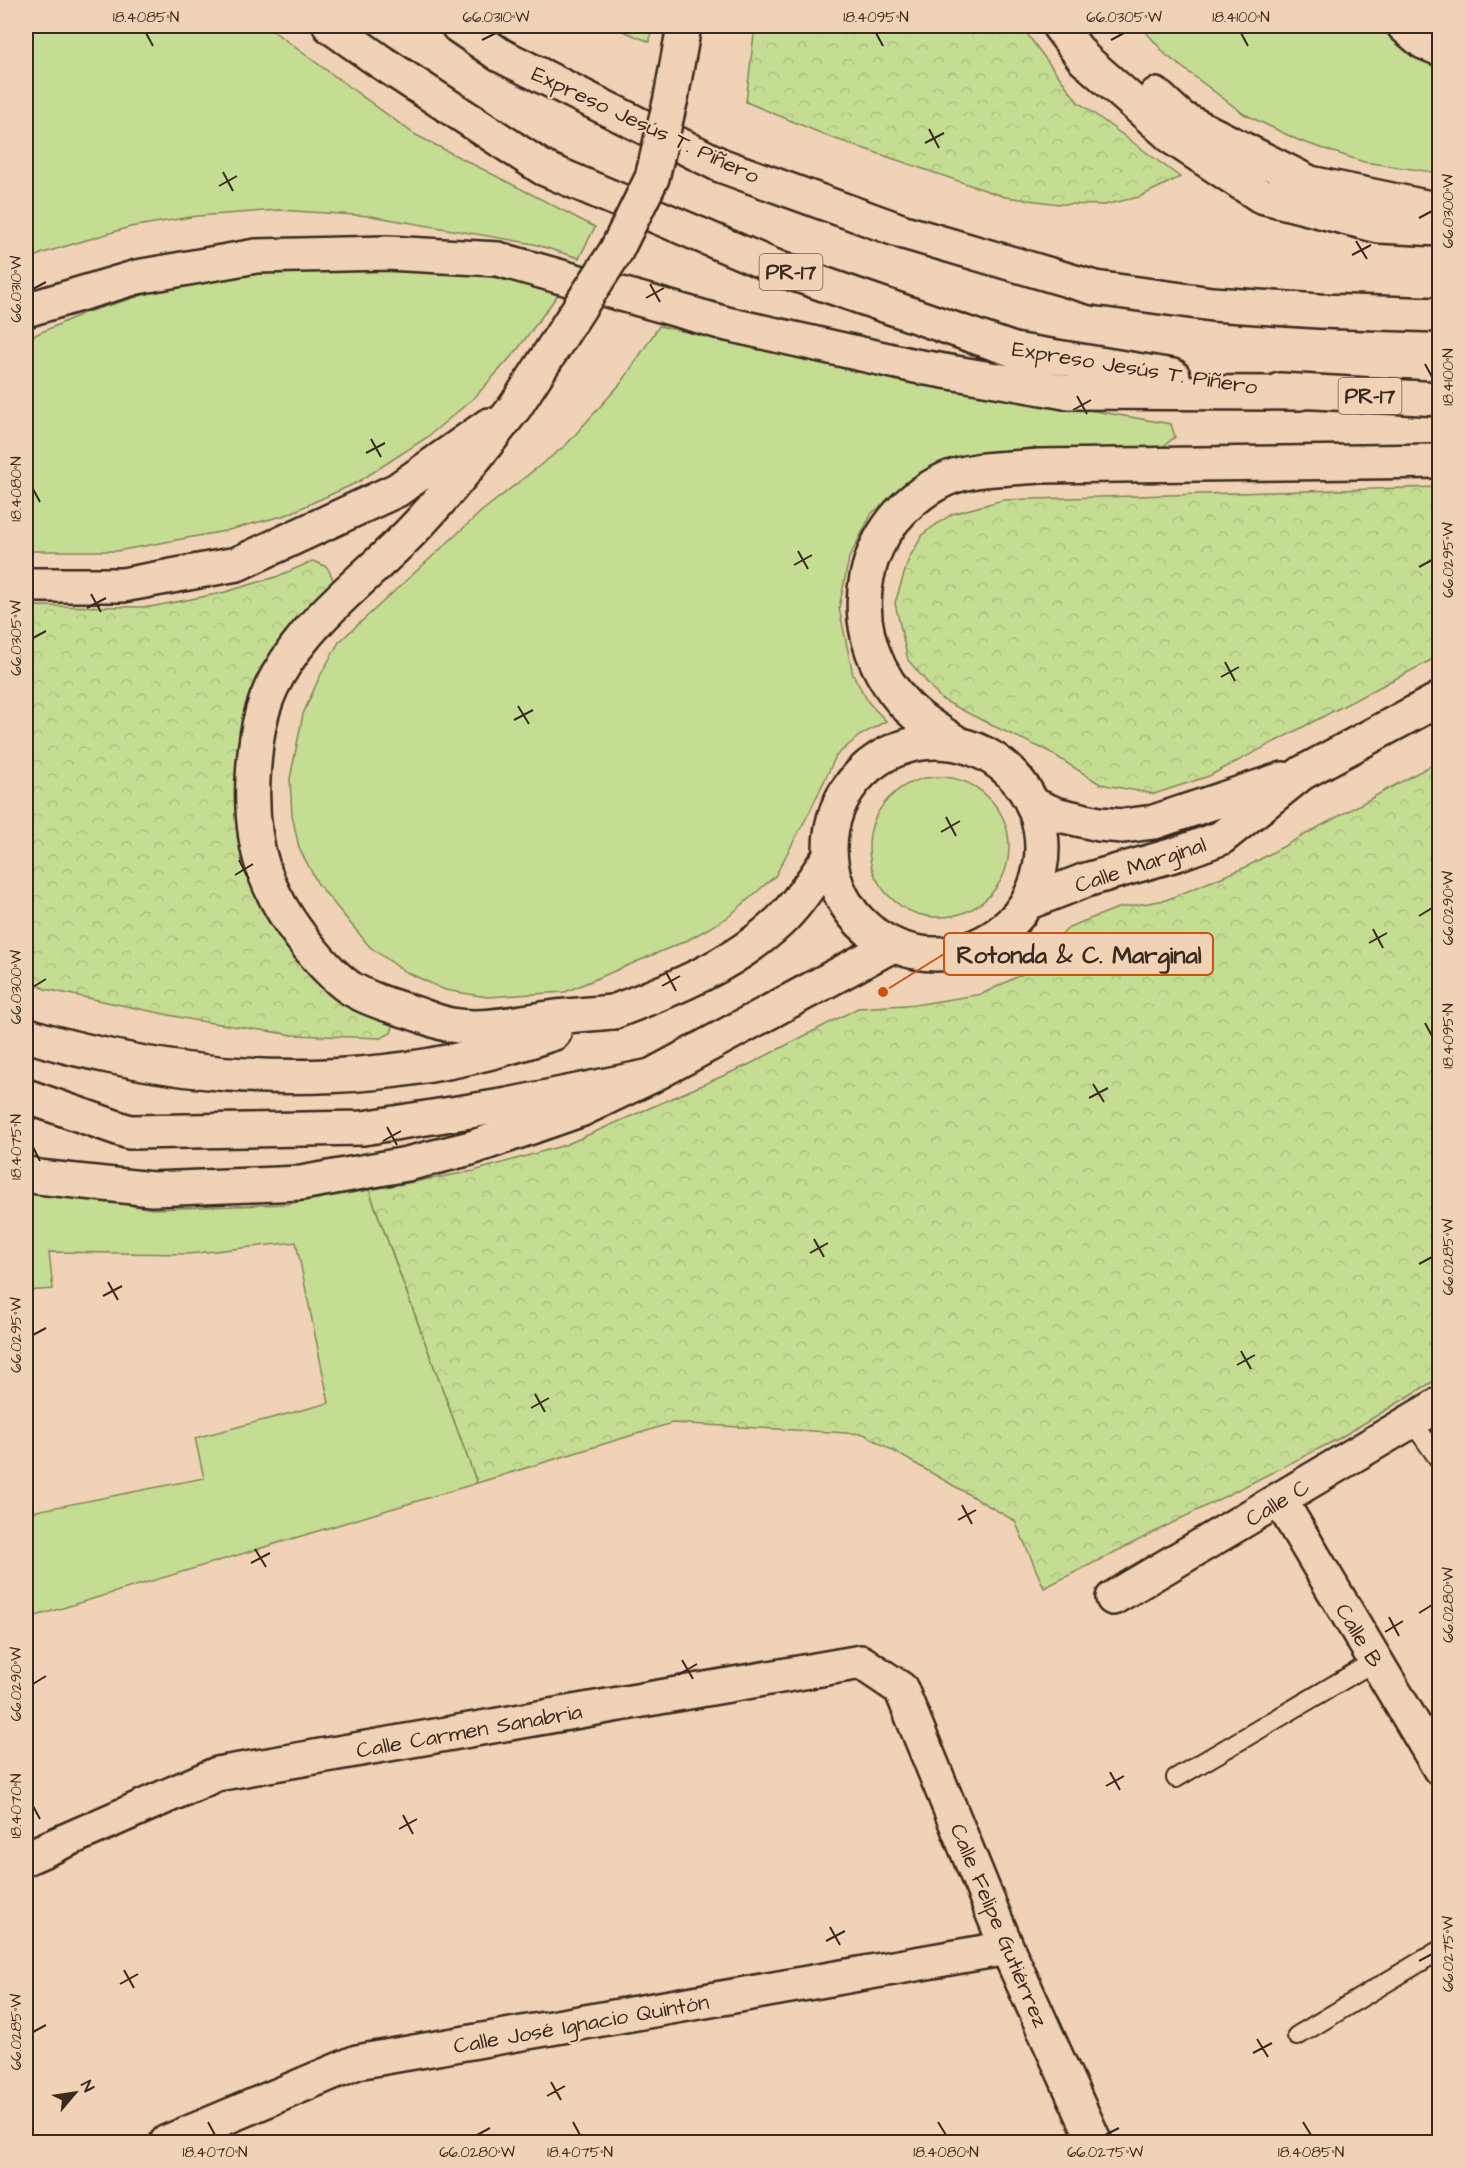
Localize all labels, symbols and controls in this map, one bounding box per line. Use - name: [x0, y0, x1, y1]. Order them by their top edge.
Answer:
- text: 18.4085°N: [113, 7, 179, 28]
- text: 66.0310°W: [463, 7, 529, 28]
- text: 18.4095°N: [843, 7, 909, 28]
- text: 66.0305°W: [1086, 7, 1162, 28]
- text: 18.4100°N: [1212, 7, 1270, 28]
- street label: Expreso Jesús T. Piñero: [526, 59, 765, 192]
- text: 66.0300°W: [1438, 174, 1459, 248]
- road number: PR-17: [760, 254, 822, 290]
- text: 66.0310°W: [6, 256, 27, 322]
- street label: Expreso Jesús T. Piñero: [1010, 334, 1260, 403]
- text: 18.4100°N: [1438, 348, 1459, 406]
- road number: PR-17: [1338, 378, 1402, 414]
- text: 18.4080°N: [6, 456, 27, 522]
- text: 66.0295°W: [1438, 522, 1459, 598]
- text: 66.0305°W: [6, 600, 27, 676]
- street label: Calle Marginal: [1071, 830, 1210, 902]
- text: 66.0290°W: [1438, 871, 1459, 945]
- callout: Rotonda & C. Marginal: [944, 933, 1213, 975]
- text: Rotonda & C. Marginal: [957, 939, 1202, 974]
- text: 66.0300°W: [6, 950, 27, 1024]
- text: 18.4095°N: [1438, 1003, 1459, 1069]
- text: 18.4075°N: [6, 1114, 27, 1180]
- text: 66.0285°W: [1438, 1219, 1459, 1295]
- text: 66.0295°W: [6, 1297, 27, 1373]
- street label: Calle C: [1240, 1472, 1316, 1535]
- text: 66.0280°W: [1438, 1567, 1459, 1643]
- street label: Calle B: [1327, 1598, 1390, 1674]
- text: 66.0290°W: [6, 1647, 27, 1721]
- street label: Calle Carmen Sanabria: [354, 1696, 585, 1767]
- text: 18.4070°N: [6, 1774, 27, 1838]
- street label: Calle Felipe Gutiérrez: [942, 1819, 1056, 2032]
- text: 66.0275°W: [1438, 1916, 1459, 1992]
- street label: Calle José Ignacio Quintón: [451, 1987, 712, 2063]
- text: 66.0285°W: [6, 1994, 27, 2070]
- north arrow: [45, 2063, 105, 2123]
- text: N: [75, 2076, 99, 2096]
- text: 18.4070°N: [183, 2142, 247, 2163]
- text: 66.0280°W: [439, 2142, 515, 2163]
- text: 18.4075°N: [547, 2142, 613, 2163]
- text: 18.4080°N: [913, 2142, 979, 2163]
- text: 66.0275°W: [1067, 2142, 1143, 2163]
- text: 18.4085°N: [1278, 2142, 1344, 2163]

